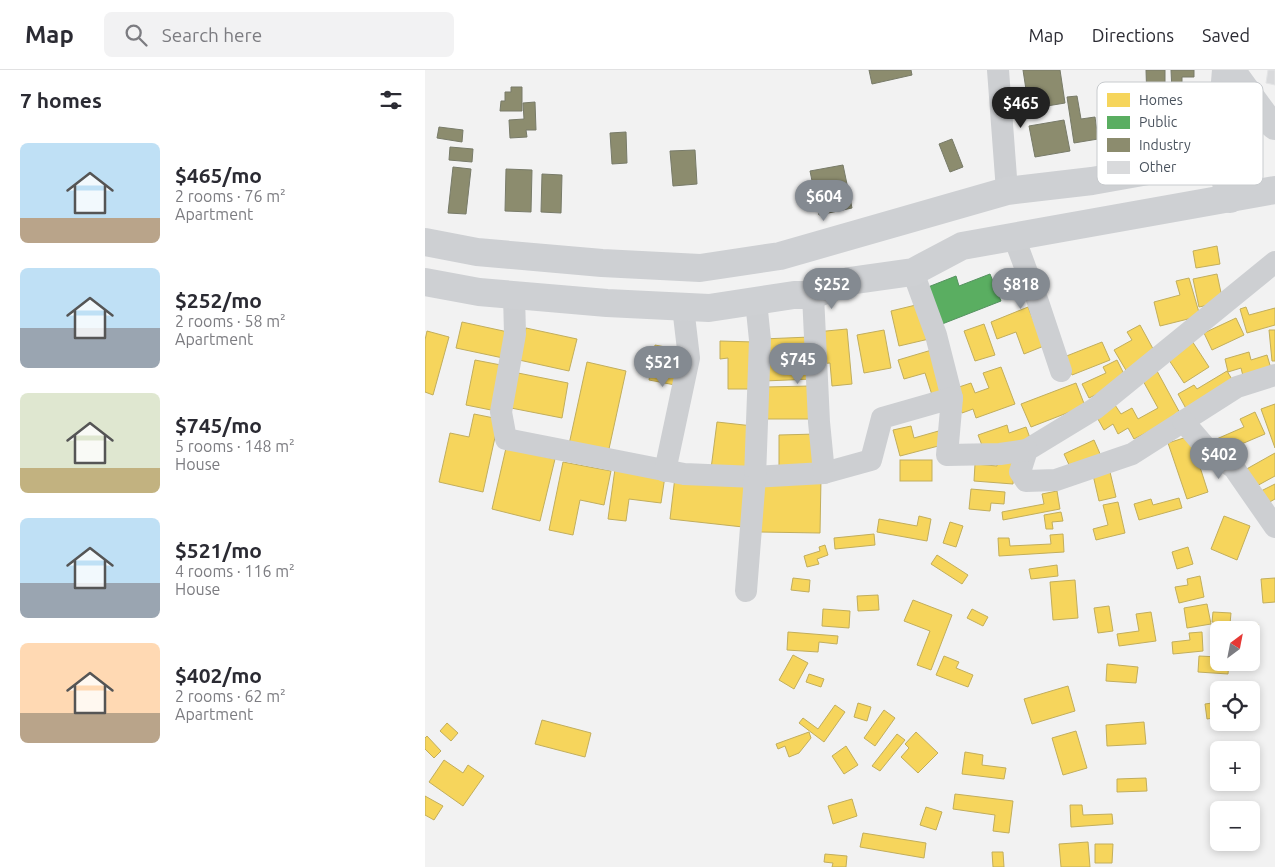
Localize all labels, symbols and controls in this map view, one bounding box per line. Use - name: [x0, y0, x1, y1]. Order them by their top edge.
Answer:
- search box: [104, 12, 454, 57]
- text: Map: [25, 21, 74, 48]
- icon: search: [122, 21, 150, 49]
- text: Search here: [162, 24, 262, 46]
- text: Map: [1028, 25, 1064, 45]
- text: Directions: [1092, 25, 1174, 45]
- text: Saved: [1202, 25, 1250, 45]
- legend: [1097, 82, 1263, 185]
- icon: filters: [377, 86, 405, 114]
- pin: $465: [991, 87, 1051, 129]
- text: 7 homes: [20, 88, 102, 112]
- text: Homes: [1139, 92, 1183, 108]
- text: $465: [1003, 94, 1039, 112]
- text: Public: [1139, 114, 1178, 130]
- text: Industry: [1139, 137, 1191, 153]
- text: Other: [1139, 159, 1177, 175]
- icon: home: [60, 163, 120, 223]
- text: $465/mo: [175, 163, 262, 187]
- pin: $604: [794, 180, 854, 222]
- text: 2 rooms · 76 m²: [175, 187, 286, 205]
- text: $604: [806, 187, 842, 205]
- text: Apartment: [175, 205, 253, 223]
- pin: $252: [802, 268, 862, 310]
- pin: $818: [991, 268, 1051, 310]
- text: $252: [814, 275, 850, 293]
- text: $818: [1003, 275, 1039, 293]
- icon: home: [60, 288, 120, 348]
- text: $252/mo: [175, 288, 262, 312]
- text: 2 rooms · 58 m²: [175, 312, 286, 330]
- text: Apartment: [175, 330, 253, 348]
- pin: $745: [768, 342, 828, 385]
- pin: $521: [633, 346, 693, 388]
- text: $745: [780, 350, 816, 368]
- text: $521: [645, 353, 681, 371]
- icon: home: [60, 413, 120, 473]
- text: $745/mo: [175, 413, 262, 437]
- text: 5 rooms · 148 m²: [175, 437, 295, 455]
- pin: $402: [1189, 438, 1249, 480]
- text: $402: [1201, 445, 1237, 463]
- text: House: [175, 455, 220, 473]
- icon: home: [60, 538, 120, 598]
- text: $521/mo: [175, 538, 262, 562]
- text: 4 rooms · 116 m²: [175, 562, 295, 580]
- text: House: [175, 580, 220, 598]
- north arrow: [1210, 621, 1260, 671]
- map controls: [1210, 621, 1260, 851]
- icon: home: [60, 663, 120, 723]
- text: $402/mo: [175, 663, 262, 687]
- button: locate: [1210, 681, 1260, 731]
- text: 2 rooms · 62 m²: [175, 687, 286, 705]
- text: Apartment: [175, 705, 253, 723]
- button: +: [1210, 741, 1260, 791]
- button: −: [1210, 801, 1260, 851]

